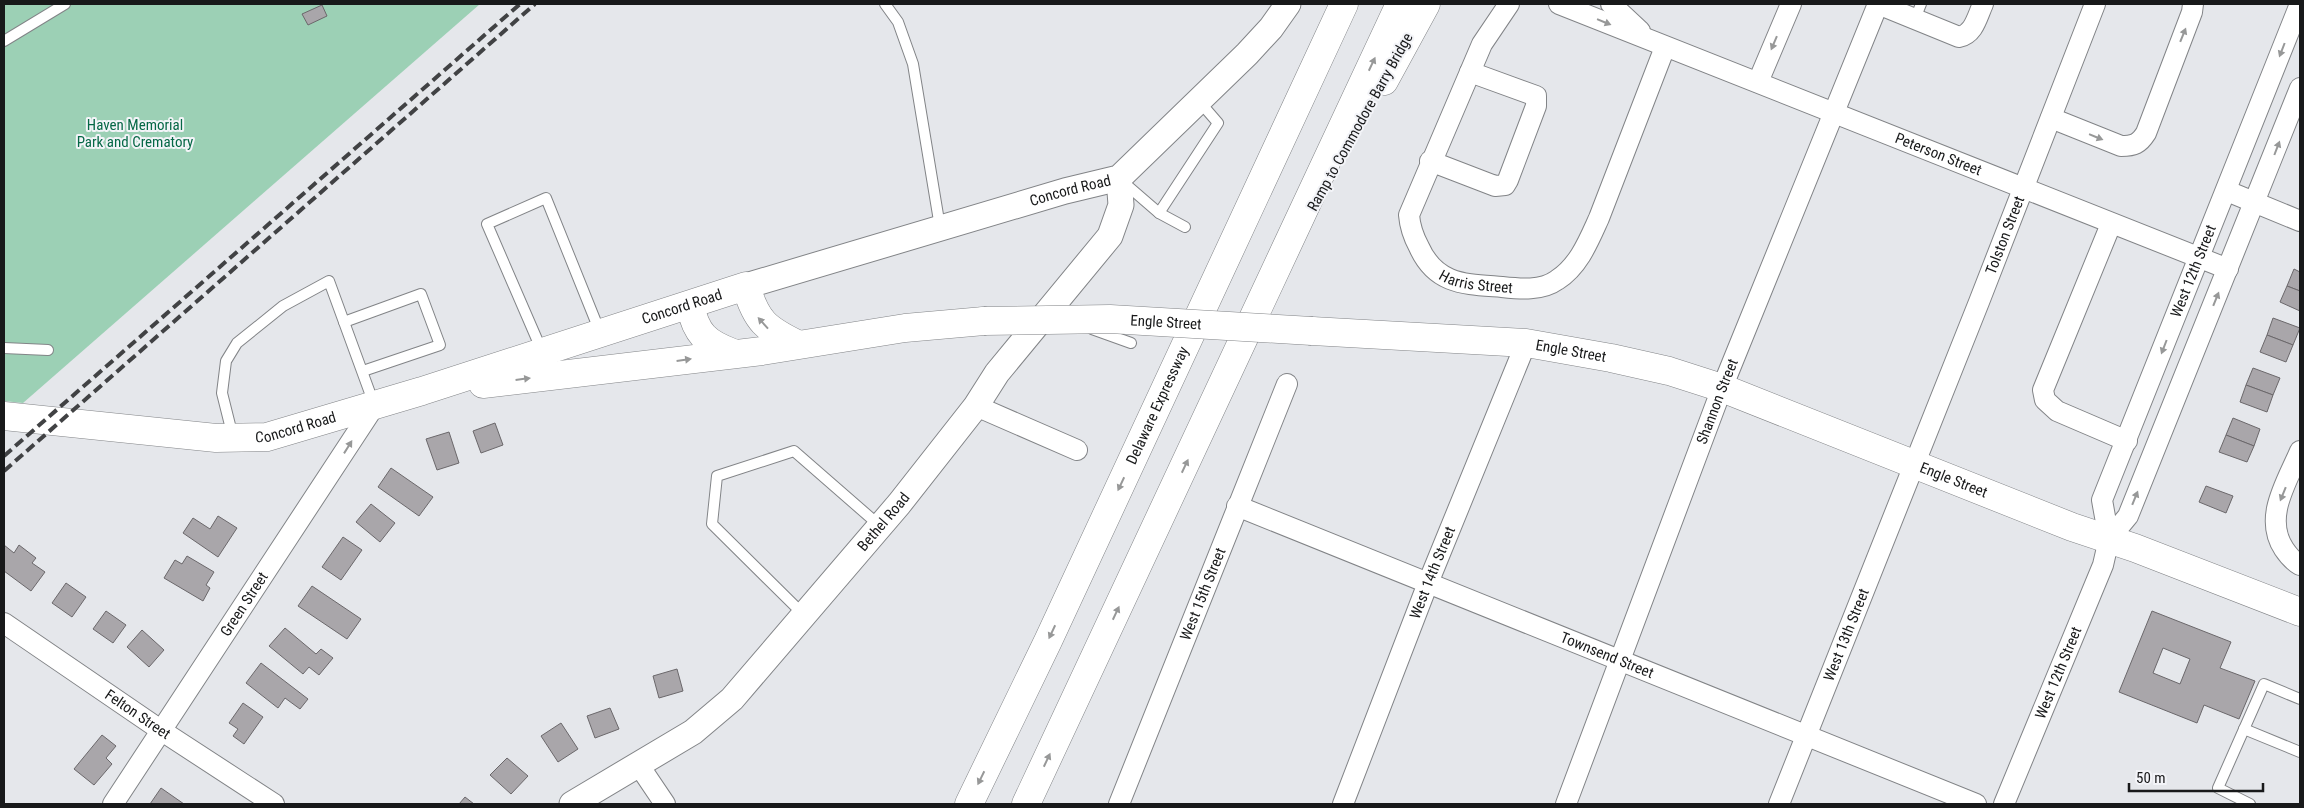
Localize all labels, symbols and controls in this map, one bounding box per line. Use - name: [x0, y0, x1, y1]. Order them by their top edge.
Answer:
- one-way arrow: [1597, 18, 1611, 26]
- one-way arrow: [2179, 27, 2187, 42]
- street label: Ramp to Commodore Barry Bridge: [1303, 30, 1417, 214]
- one-way arrow: [1770, 36, 1778, 50]
- one-way arrow: [2278, 42, 2286, 57]
- one-way arrow: [1369, 57, 1377, 71]
- park label: Haven Memorial Park and Crematory: [77, 116, 193, 151]
- street label: Peterson Street: [1892, 129, 1984, 179]
- one-way arrow: [2089, 133, 2104, 141]
- one-way arrow: [2273, 141, 2281, 156]
- street label: Concord Road: [1027, 171, 1113, 210]
- street label: Tolston Street: [1982, 193, 2028, 277]
- street label: West 12th Street: [2167, 222, 2220, 320]
- street label: Harris Street: [1436, 266, 1513, 297]
- street label: Concord Road: [639, 285, 724, 328]
- one-way arrow: [2212, 292, 2220, 306]
- street label: Engle Street: [1130, 311, 1202, 333]
- one-way arrow: [757, 317, 769, 329]
- street label: Engle Street: [1534, 336, 1608, 366]
- one-way arrow: [2159, 340, 2167, 354]
- street label: Delaware Expressway: [1122, 344, 1193, 467]
- one-way arrow: [677, 356, 693, 364]
- street label: Shannon Street: [1693, 356, 1742, 447]
- one-way arrow: [515, 375, 531, 383]
- street label: Concord Road: [255, 408, 338, 447]
- one-way arrow: [343, 440, 353, 453]
- street label: Engle Street: [1917, 458, 1990, 502]
- one-way arrow: [1181, 459, 1189, 473]
- one-way arrow: [1116, 477, 1124, 491]
- one-way arrow: [2278, 487, 2286, 501]
- street label: Bethel Road: [854, 489, 913, 555]
- one-way arrow: [2131, 491, 2139, 505]
- street label: West 14th Street: [1406, 524, 1459, 622]
- street label: West 15th Street: [1176, 545, 1230, 643]
- street label: Green Street: [217, 569, 272, 640]
- street label: West 13th Street: [1820, 586, 1873, 684]
- one-way arrow: [1113, 606, 1121, 620]
- street label: West 12th Street: [2031, 624, 2085, 722]
- one-way arrow: [1048, 625, 1056, 639]
- street label: Townsend Street: [1558, 628, 1656, 682]
- street label: Felton Street: [102, 686, 174, 743]
- one-way arrow: [1044, 753, 1052, 767]
- scale bar: [2129, 760, 2263, 792]
- text: 50 m: [2136, 769, 2166, 787]
- one-way arrow: [977, 771, 985, 785]

